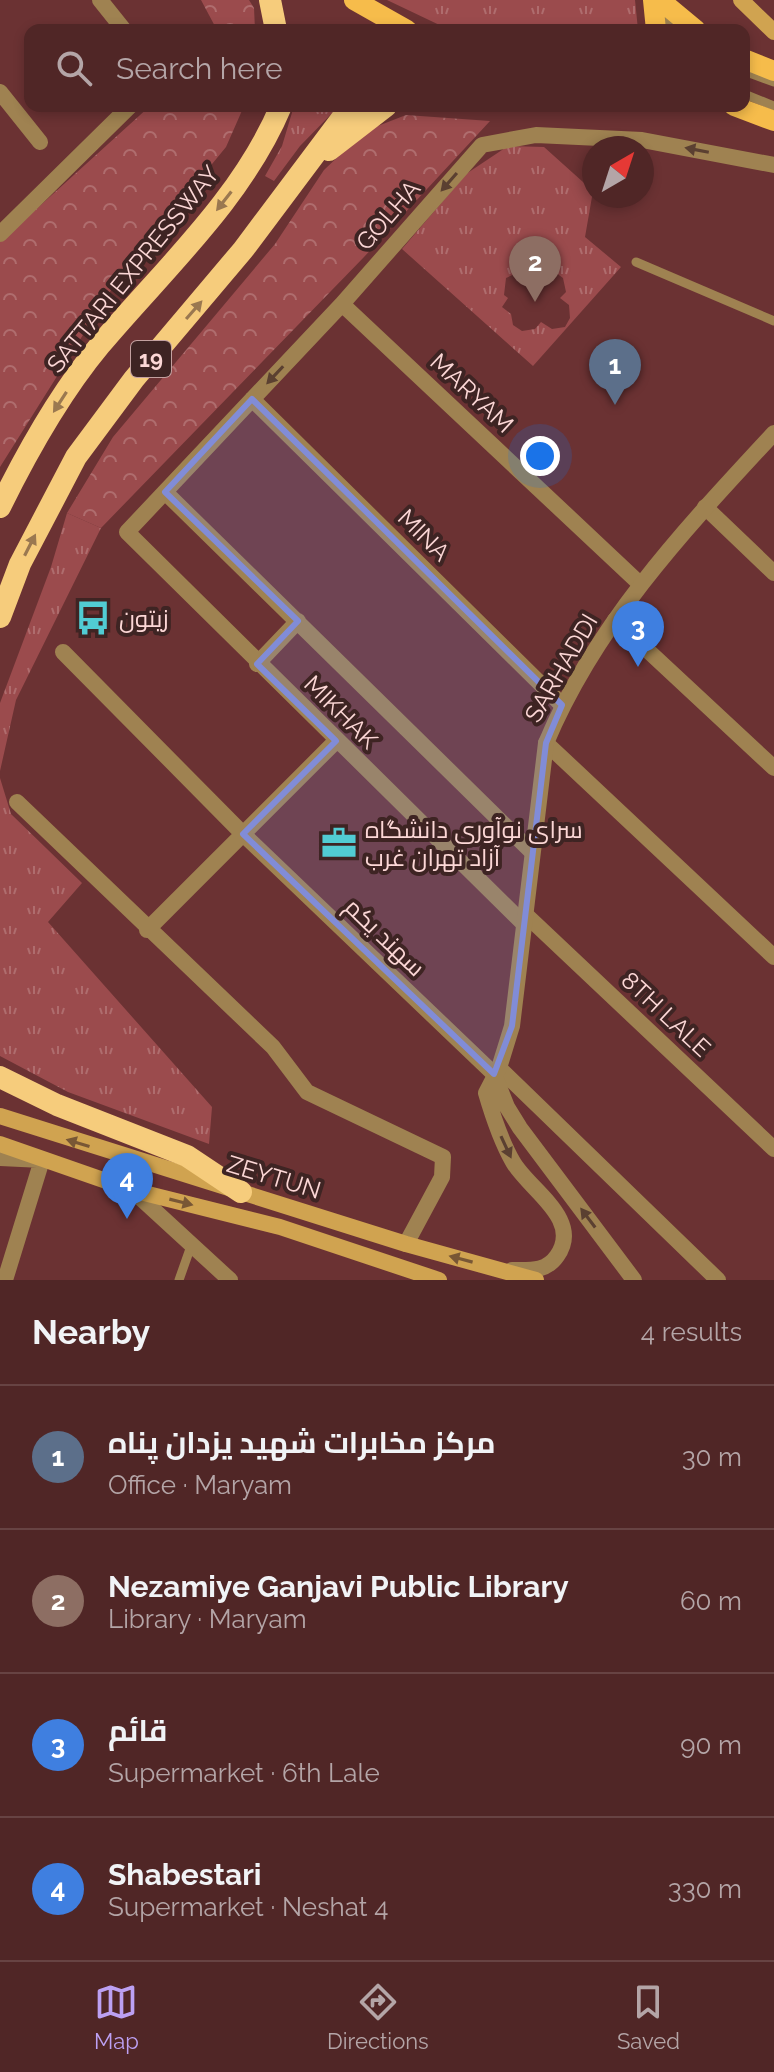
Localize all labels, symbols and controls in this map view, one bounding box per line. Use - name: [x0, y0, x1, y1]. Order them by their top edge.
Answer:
- search box: [24, 24, 750, 112]
- icon: search: [52, 46, 96, 90]
- text: Search here: [116, 51, 283, 86]
- north arrow: [582, 136, 654, 208]
- one-way arrow: [685, 144, 710, 156]
- street label: SATTARI EXPRESSWAY: [41, 159, 226, 378]
- one-way arrow: [441, 173, 459, 192]
- street label: GOLHA: [350, 174, 426, 256]
- one-way arrow: [217, 191, 233, 211]
- pin: 2: [509, 236, 561, 302]
- one-way arrow: [185, 300, 202, 320]
- pin: 1: [589, 339, 641, 405]
- road number: 19: [131, 341, 171, 377]
- street label: MARYAM: [424, 347, 520, 439]
- one-way arrow: [266, 365, 285, 384]
- one-way arrow: [52, 391, 67, 412]
- your location: [520, 436, 560, 476]
- street label: MINA: [392, 503, 456, 567]
- one-way arrow: [23, 533, 36, 556]
- bus stop icon: زیتون: [74, 599, 112, 637]
- pin: 3: [612, 601, 664, 667]
- place label: زیتون: [119, 604, 169, 633]
- street label: SARHADDI: [518, 609, 604, 727]
- street label: MIKHAK: [298, 669, 384, 755]
- place label: سرای نوآوری دانشگاه آزاد تهران غرب: [365, 815, 583, 872]
- office icon: سرای نوآوری دانشگاه آزاد تهران غرب: [320, 824, 358, 862]
- street label: سهند يكم: [338, 892, 431, 984]
- street label: 8TH LALE: [615, 965, 717, 1063]
- one-way arrow: [499, 1135, 513, 1158]
- one-way arrow: [66, 1136, 90, 1149]
- street label: ZEYTUN: [224, 1149, 324, 1205]
- pin: 4: [101, 1153, 153, 1219]
- one-way arrow: [168, 1197, 193, 1209]
- one-way arrow: [580, 1207, 596, 1228]
- one-way arrow: [448, 1252, 472, 1265]
- text: Nearby: [32, 1312, 150, 1352]
- text: 4 results: [641, 1317, 742, 1347]
- text: مرکز مخابرات شهید یزدان پناه: [108, 1425, 496, 1460]
- text: 1: [52, 1442, 64, 1472]
- text: 30 m: [682, 1442, 742, 1472]
- text: Office · Maryam: [108, 1470, 292, 1500]
- text: Nezamiye Ganjavi Public Library: [108, 1569, 569, 1604]
- text: 2: [51, 1586, 65, 1616]
- text: 60 m: [680, 1586, 742, 1616]
- text: Library · Maryam: [108, 1604, 307, 1634]
- text: قائم: [108, 1713, 167, 1748]
- text: 3: [51, 1730, 65, 1760]
- text: 90 m: [680, 1730, 742, 1760]
- text: Supermarket · 6th Lale: [108, 1758, 380, 1788]
- text: Shabestari: [108, 1857, 261, 1892]
- text: 4: [51, 1874, 65, 1904]
- text: 330 m: [668, 1874, 742, 1904]
- text: Supermarket · Neshat 4: [108, 1892, 388, 1922]
- tab: Map: [94, 1980, 139, 2054]
- tab: Directions: [327, 1980, 429, 2054]
- tab: Saved: [617, 1980, 680, 2054]

